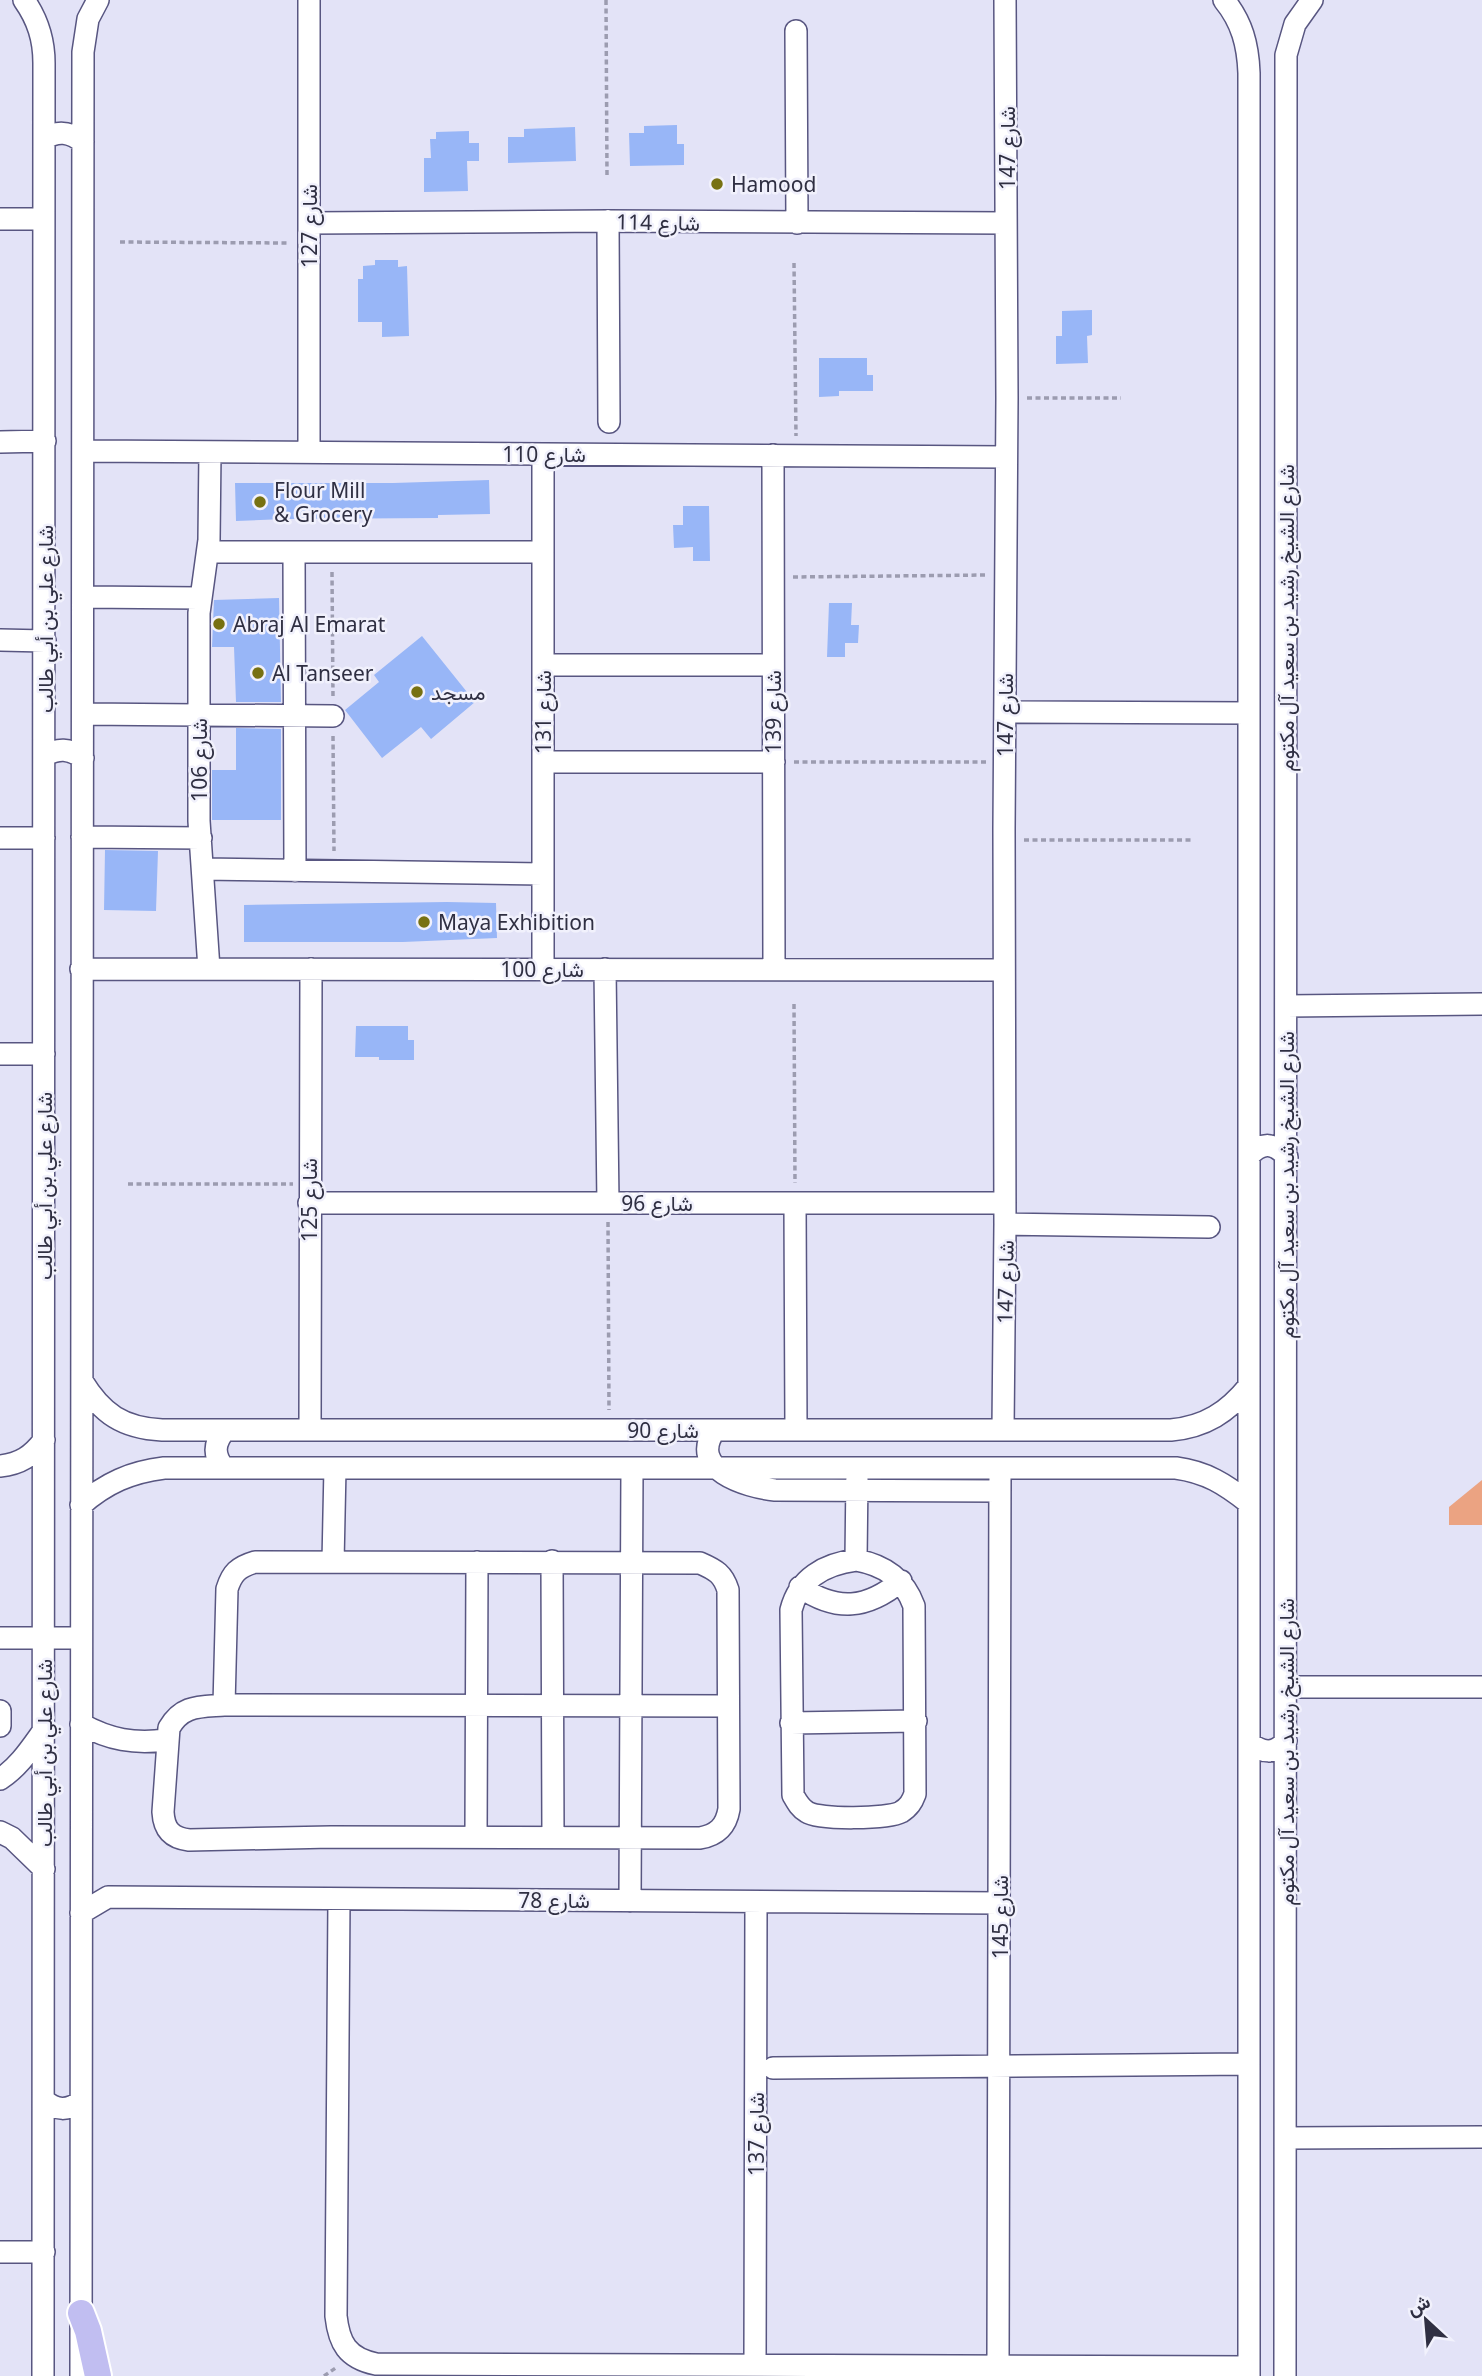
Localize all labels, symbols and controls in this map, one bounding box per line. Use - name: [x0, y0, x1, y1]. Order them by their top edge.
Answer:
- street label: شارع 147: [993, 106, 1022, 190]
- place label: Hamood: [731, 170, 816, 198]
- marker: Hamood: [709, 176, 725, 192]
- street label: شارع 127: [295, 184, 324, 268]
- street label: شارع 114: [616, 207, 700, 238]
- street label: شارع 110: [502, 440, 586, 469]
- street label: شارع الشيخ رشيد بن سعيد آل مكتوم: [1272, 464, 1301, 772]
- place label: Flour Mill & Grocery: [274, 476, 373, 528]
- marker: Flour Mill & Grocery: [252, 494, 268, 510]
- street label: شارع علي بن أبي طالب: [31, 525, 63, 713]
- place label: Abraj Al Emarat: [233, 610, 386, 638]
- marker: Abraj Al Emarat: [211, 616, 227, 632]
- place label: Al Tanseer: [272, 659, 374, 687]
- marker: Al Tanseer: [250, 665, 266, 681]
- street label: شارع 131: [529, 670, 558, 754]
- street label: شارع 139: [759, 670, 788, 754]
- street label: شارع 147: [991, 673, 1020, 757]
- place label: مسجد: [431, 678, 485, 706]
- marker: مسجد: [409, 684, 425, 700]
- street label: شارع 106: [185, 718, 214, 802]
- place label: Maya Exhibition: [438, 908, 595, 936]
- marker: Maya Exhibition: [416, 914, 432, 930]
- street label: شارع 100: [500, 955, 584, 984]
- street label: شارع الشيخ رشيد بن سعيد آل مكتوم: [1272, 1031, 1301, 1339]
- street label: شارع علي بن أبي طالب: [30, 1092, 62, 1280]
- street label: شارع 125: [295, 1158, 324, 1242]
- street label: شارع 96: [621, 1189, 693, 1218]
- street label: شارع 147: [990, 1240, 1021, 1324]
- street label: شارع 90: [627, 1416, 699, 1445]
- street label: شارع الشيخ رشيد بن سعيد آل مكتوم: [1272, 1598, 1301, 1906]
- street label: شارع علي بن أبي طالب: [30, 1659, 62, 1847]
- street label: شارع 145: [986, 1875, 1015, 1959]
- street label: شارع 78: [518, 1886, 590, 1915]
- street label: شارع 137: [742, 2092, 771, 2176]
- north arrow: [1391, 2285, 1461, 2355]
- text: ش: [1403, 2288, 1435, 2321]

